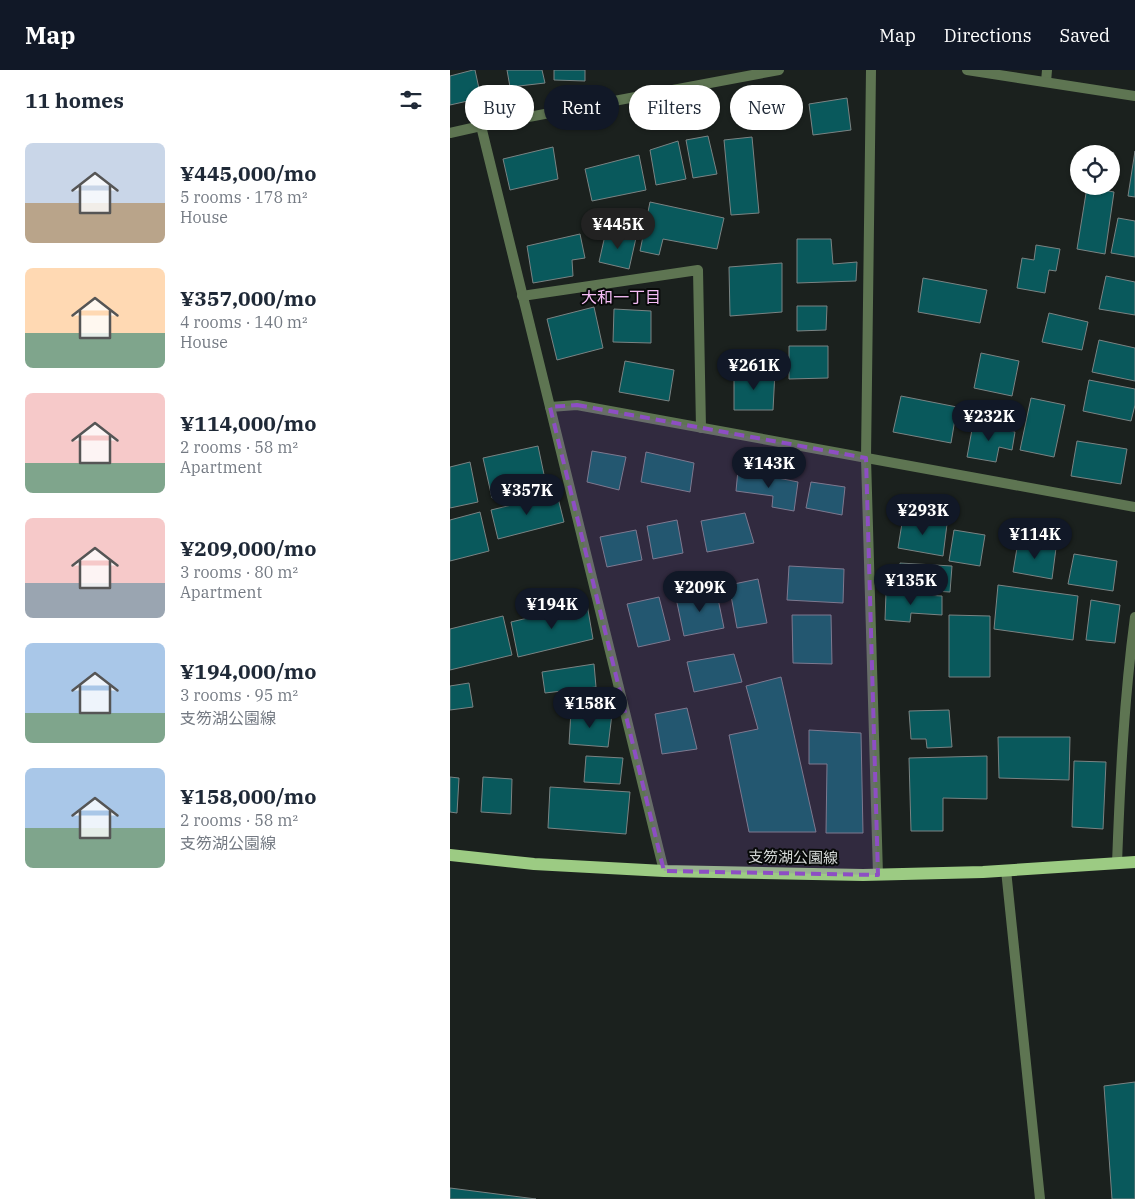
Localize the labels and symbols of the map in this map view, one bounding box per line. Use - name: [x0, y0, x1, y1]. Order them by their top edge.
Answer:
- pin: ¥445K: [583, 208, 653, 250]
- district label: 大和一丁目: [581, 287, 661, 307]
- pin: ¥261K: [719, 348, 789, 391]
- pin: ¥232K: [954, 400, 1024, 442]
- pin: ¥143K: [734, 446, 804, 489]
- pin: ¥357K: [492, 474, 562, 516]
- pin: ¥293K: [888, 494, 958, 536]
- pin: ¥114K: [1000, 518, 1070, 560]
- pin: ¥135K: [876, 564, 946, 606]
- pin: ¥209K: [665, 570, 735, 613]
- pin: ¥194K: [517, 588, 587, 630]
- pin: ¥158K: [555, 686, 625, 729]
- street label: 支笏湖公園線: [748, 847, 838, 867]

